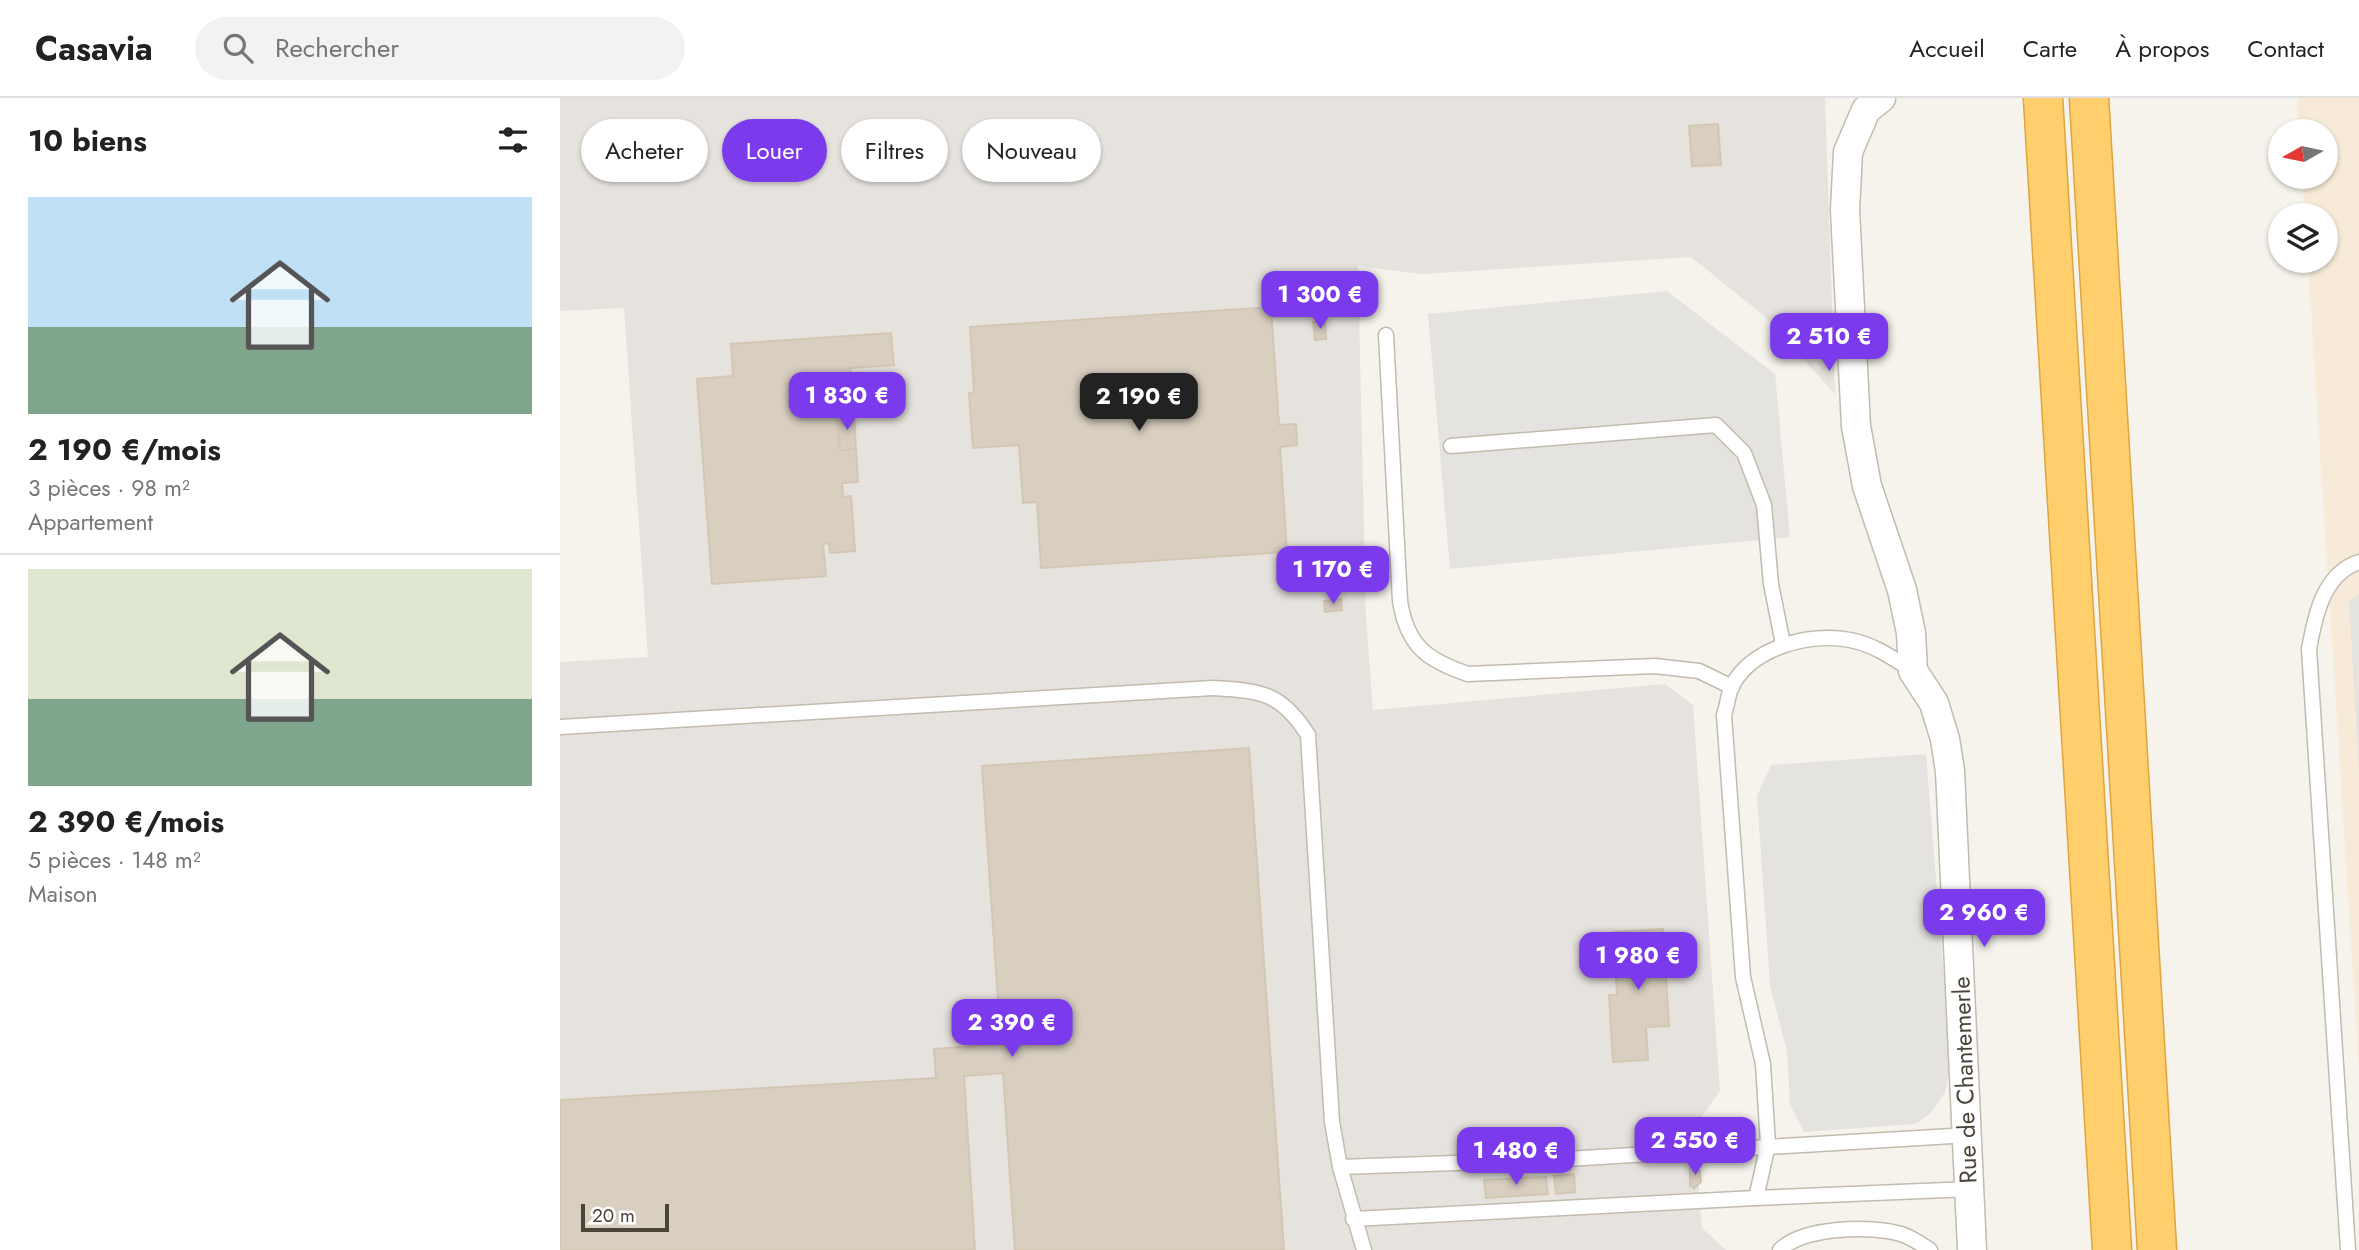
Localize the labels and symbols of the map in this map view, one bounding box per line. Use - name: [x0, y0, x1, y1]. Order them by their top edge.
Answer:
- north arrow: [2268, 119, 2338, 189]
- pin: 1 300 €: [1255, 272, 1385, 331]
- pin: 2 510 €: [1764, 314, 1894, 373]
- pin: 1 830 €: [782, 372, 912, 432]
- pin: 2 190 €: [1074, 374, 1204, 433]
- pin: 1 170 €: [1268, 546, 1398, 606]
- pin: 2 960 €: [1919, 890, 2049, 949]
- pin: 1 980 €: [1573, 932, 1703, 992]
- street label: Rue de Chantemerle: [1943, 976, 1986, 1184]
- pin: 2 390 €: [947, 1000, 1077, 1059]
- pin: 2 550 €: [1630, 1118, 1760, 1177]
- pin: 1 480 €: [1451, 1128, 1581, 1187]
- scale bar: [581, 1201, 668, 1233]

